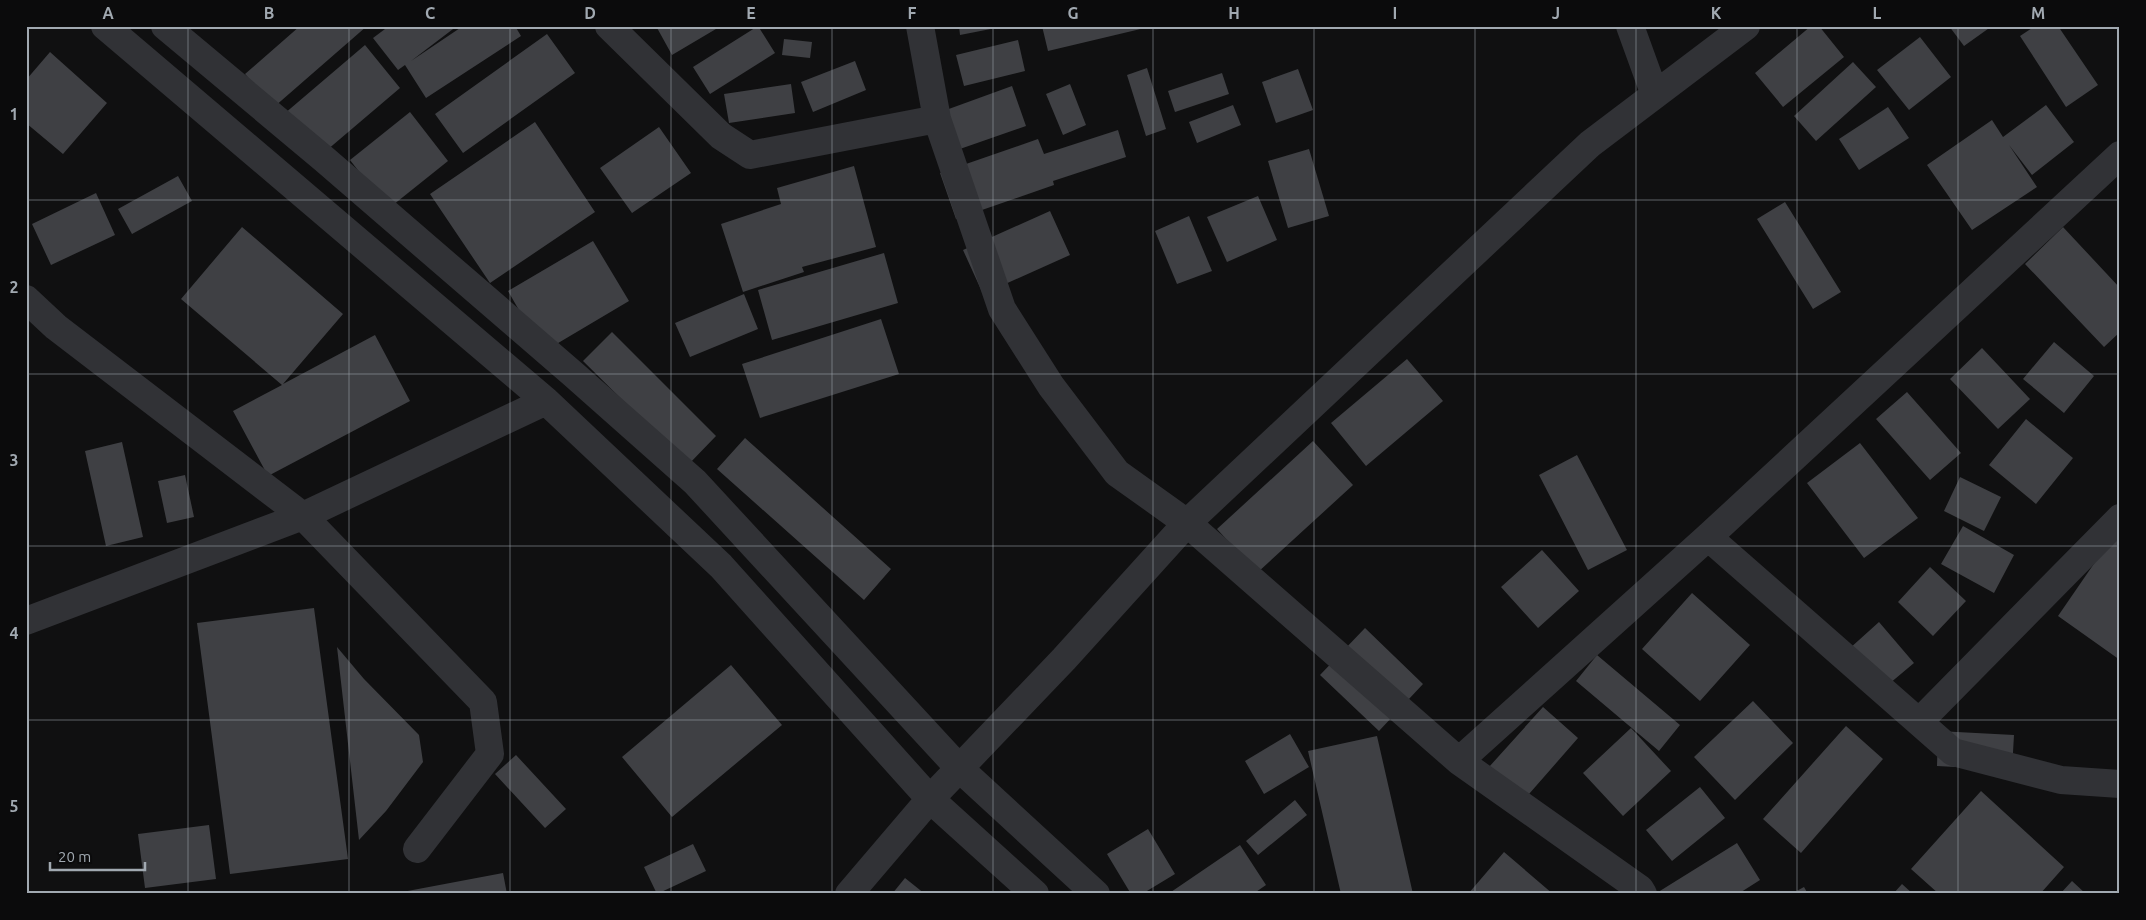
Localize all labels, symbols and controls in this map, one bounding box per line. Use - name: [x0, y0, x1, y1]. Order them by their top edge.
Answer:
- text: A: [102, 4, 114, 22]
- text: B: [264, 4, 274, 22]
- text: C: [425, 4, 435, 22]
- text: D: [584, 4, 596, 22]
- text: E: [746, 4, 756, 22]
- text: F: [908, 4, 917, 22]
- text: G: [1067, 4, 1079, 22]
- text: H: [1228, 4, 1240, 22]
- text: I: [1393, 4, 1397, 22]
- text: J: [1552, 4, 1560, 22]
- text: K: [1711, 4, 1722, 22]
- text: L: [1873, 4, 1882, 22]
- text: M: [2031, 4, 2045, 22]
- text: 1: [9, 105, 19, 123]
- text: 2: [9, 278, 19, 296]
- text: 3: [9, 451, 19, 469]
- text: 4: [9, 624, 19, 642]
- text: 5: [9, 797, 19, 815]
- scale bar: [50, 840, 145, 872]
- text: 20 m: [58, 848, 91, 865]

